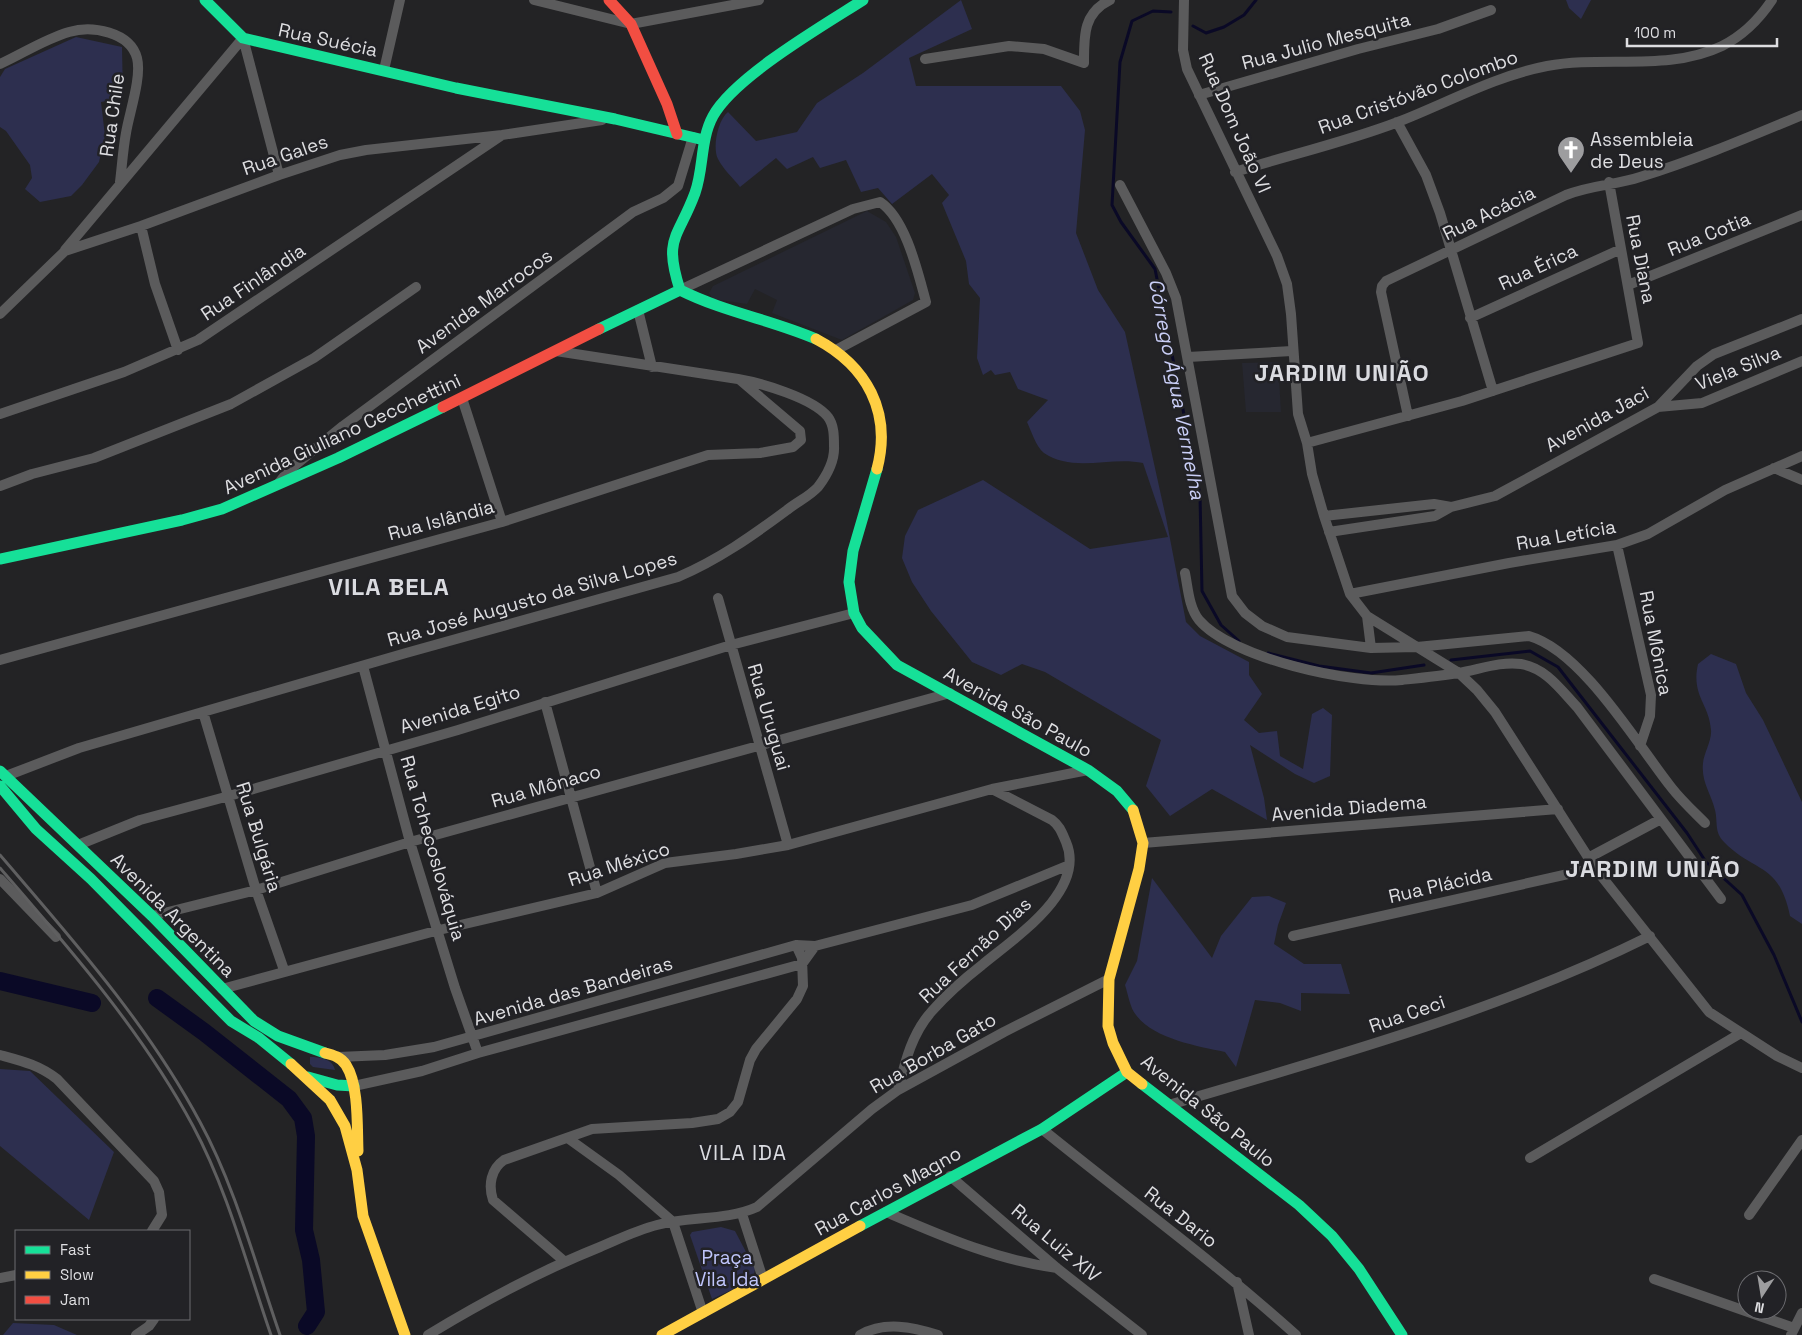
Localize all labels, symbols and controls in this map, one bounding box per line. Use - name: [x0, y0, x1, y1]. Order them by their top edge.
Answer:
- street label: Rua Julio Mesquita: [1239, 6, 1413, 76]
- scale bar: [1627, 15, 1777, 47]
- street label: Rua Suécia: [276, 17, 380, 63]
- text: 100 m: [1634, 23, 1676, 42]
- street label: Rua Cristóvão Colombo: [1315, 44, 1521, 140]
- street label: Rua Dom João VI: [1193, 49, 1277, 197]
- street label: Rua Chile: [94, 72, 130, 158]
- place label: Assembleia de Deus: [1590, 127, 1693, 174]
- street label: Rua Gales: [239, 129, 331, 181]
- church icon: Assembleia de Deus: [1556, 135, 1586, 174]
- street label: Rua Acácia: [1439, 180, 1540, 246]
- street label: Rua Cotia: [1664, 206, 1754, 262]
- street label: Rua Diana: [1620, 212, 1662, 306]
- street label: Rua Finlândia: [196, 238, 310, 326]
- street label: Rua Érica: [1495, 238, 1582, 296]
- street label: Avenida Marrocos: [411, 243, 557, 359]
- water label: Córrego Água Vermelha: [1143, 276, 1211, 502]
- street label: Viela Silva: [1692, 340, 1784, 396]
- district label: JARDIM UNIÃO: [1254, 357, 1430, 388]
- street label: Avenida Giuliano Cecchettini: [219, 368, 465, 500]
- street label: Avenida Jaci: [1541, 380, 1653, 458]
- street label: Rua Islândia: [385, 494, 497, 546]
- street label: Rua Letícia: [1514, 514, 1618, 556]
- street label: Rua José Augusto da Silva Lopes: [384, 546, 680, 652]
- district label: VILA BELA: [328, 571, 450, 602]
- street label: Rua Mônica: [1634, 588, 1678, 698]
- street label: Rua Uruguai: [742, 661, 796, 773]
- street label: Avenida São Paulo: [939, 661, 1097, 763]
- street label: Avenida Egito: [397, 679, 523, 739]
- street label: Rua Tchecoslováquia: [395, 752, 471, 944]
- street label: Rua Mônaco: [488, 758, 604, 814]
- street label: Rua Bulgária: [230, 779, 288, 895]
- street label: Avenida Diadema: [1270, 789, 1428, 827]
- street label: Rua México: [565, 836, 673, 892]
- street label: Avenida Argentina: [105, 847, 241, 983]
- district label: JARDIM UNIÃO: [1565, 853, 1741, 884]
- street label: Rua Plácida: [1386, 861, 1494, 909]
- street label: Rua Fernão Dias: [913, 891, 1037, 1009]
- street label: Avenida das Bandeiras: [471, 951, 675, 1031]
- street label: Rua Ceci: [1366, 989, 1448, 1039]
- street label: Rua Borba Gato: [865, 1007, 1001, 1099]
- street label: Avenida São Paulo: [1136, 1049, 1280, 1173]
- district label: VILA IDA: [699, 1139, 787, 1166]
- street label: Rua Carlos Magno: [810, 1140, 966, 1242]
- street label: Rua Dario: [1139, 1181, 1223, 1253]
- street label: Rua Luiz XIV: [1006, 1198, 1106, 1288]
- legend: [15, 1230, 190, 1320]
- text: Fast: [60, 1240, 91, 1259]
- park label: Praça Vila Ida: [695, 1245, 759, 1292]
- text: Slow: [60, 1265, 94, 1284]
- north arrow: [1737, 1270, 1787, 1320]
- text: Jam: [60, 1290, 90, 1309]
- text: N: [1753, 1298, 1766, 1317]

